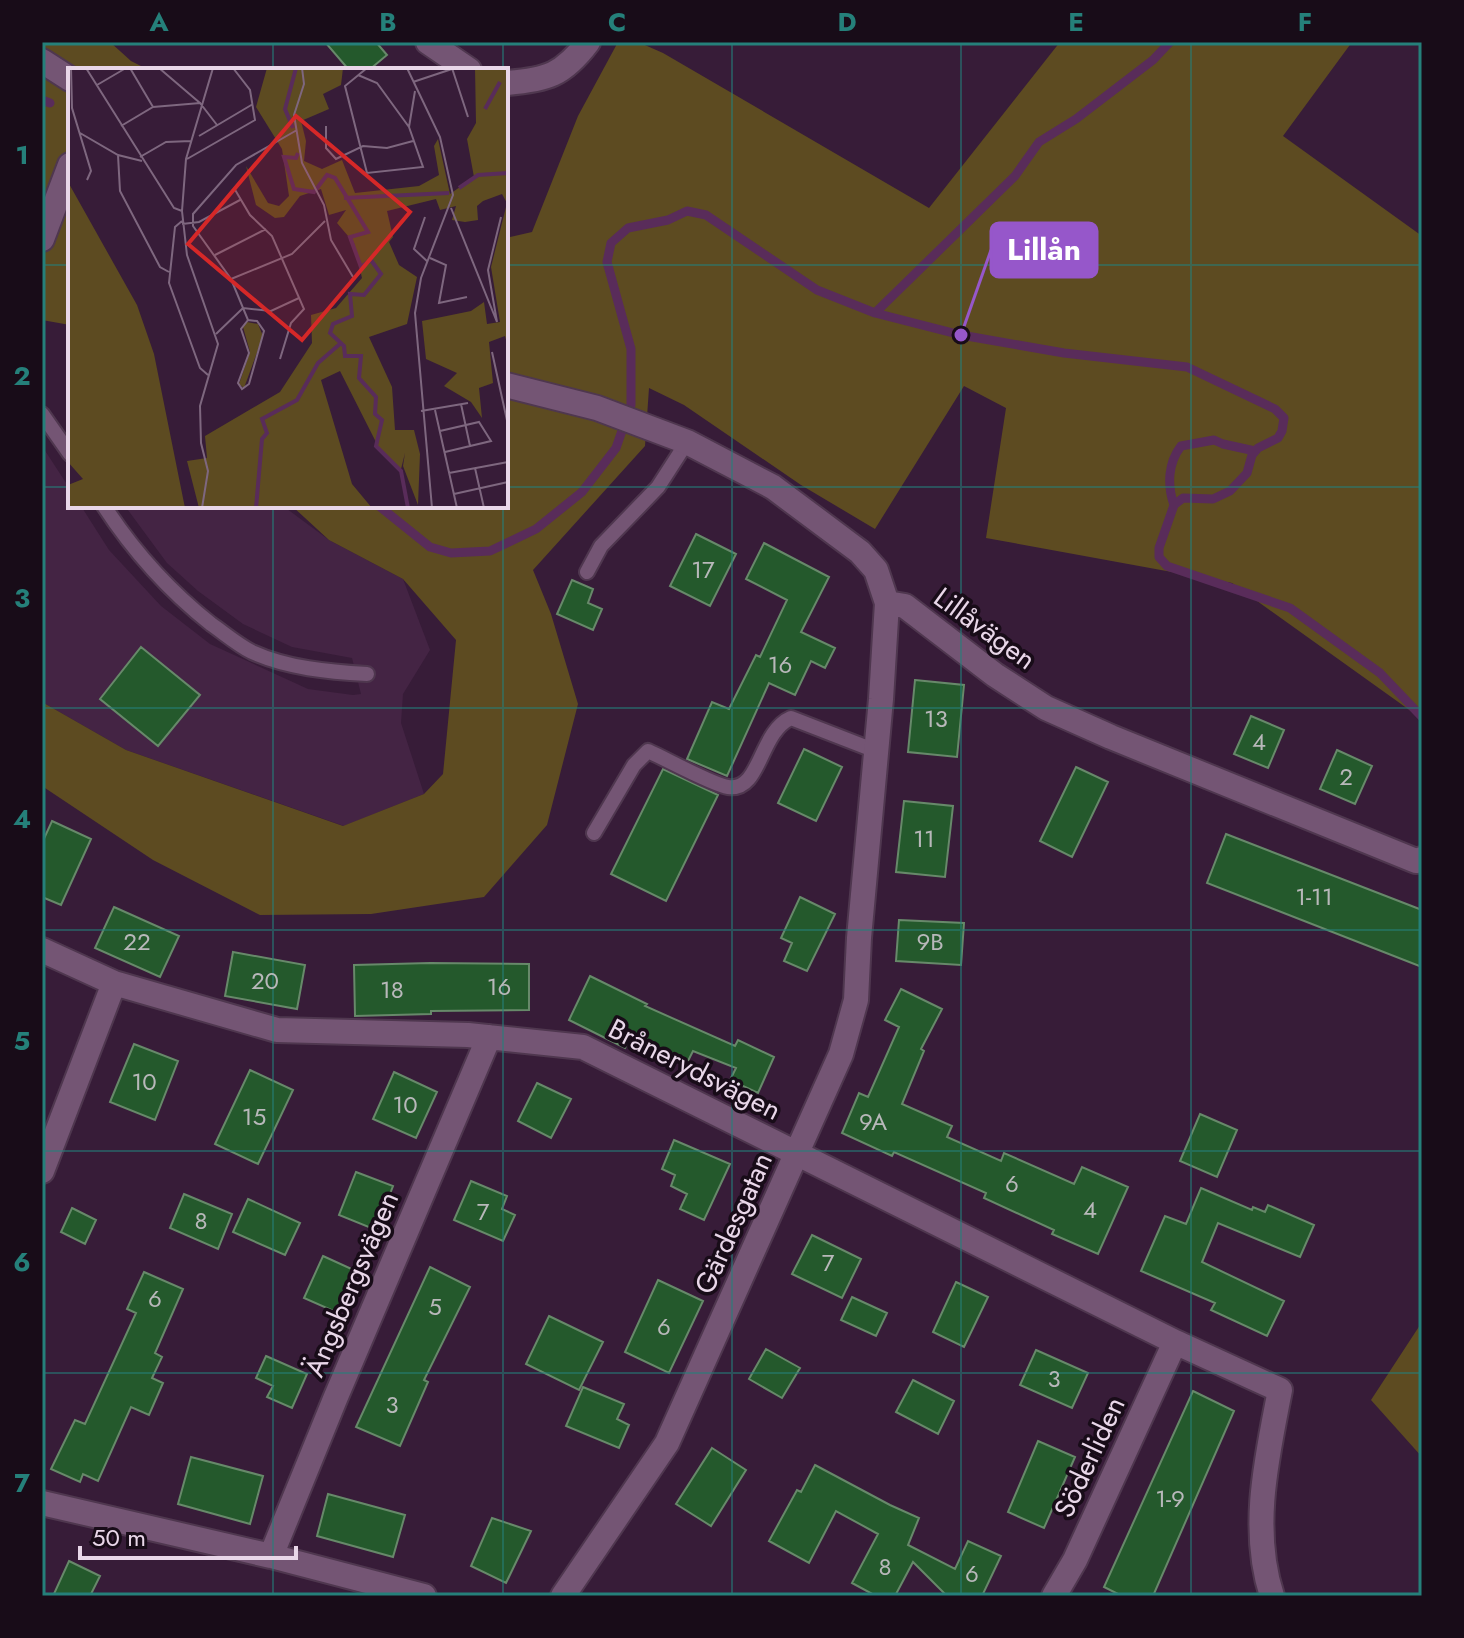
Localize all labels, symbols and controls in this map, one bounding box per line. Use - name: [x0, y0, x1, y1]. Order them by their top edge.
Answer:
- text: A: [148, 3, 169, 41]
- text: B: [379, 3, 397, 41]
- text: C: [608, 3, 626, 41]
- text: D: [837, 3, 857, 41]
- text: E: [1068, 3, 1084, 41]
- text: F: [1298, 3, 1312, 41]
- inset map: [68, 68, 508, 508]
- text: 1: [15, 136, 29, 174]
- callout: Lillån: [991, 223, 1097, 277]
- text: Lillån: [1007, 228, 1081, 271]
- text: 2: [13, 357, 31, 395]
- house number: 17: [691, 552, 715, 587]
- street label: Lillåvägen: [925, 577, 1044, 679]
- text: 3: [14, 579, 30, 617]
- house number: 16: [768, 647, 792, 682]
- house number: 13: [924, 701, 948, 736]
- house number: 4: [1252, 724, 1266, 759]
- house number: 2: [1339, 759, 1353, 794]
- text: 4: [13, 800, 31, 838]
- house number: 11: [913, 821, 935, 856]
- house number: 1-11: [1295, 879, 1333, 914]
- house number: 22: [123, 924, 151, 959]
- house number: 9B: [916, 924, 944, 959]
- house number: 20: [251, 963, 279, 998]
- house number: 16: [487, 969, 511, 1004]
- house number: 18: [380, 972, 404, 1007]
- street label: Brånerydsvägen: [601, 1008, 788, 1131]
- text: 5: [14, 1022, 30, 1060]
- house number: 10: [131, 1064, 157, 1099]
- house number: 10: [392, 1087, 418, 1122]
- house number: 15: [242, 1099, 266, 1134]
- house number: 9A: [859, 1104, 887, 1139]
- street label: Gärdesgatan: [684, 1146, 783, 1300]
- house number: 6: [1005, 1166, 1019, 1201]
- street label: Ängsbergsvägen: [294, 1185, 409, 1383]
- house number: 4: [1083, 1192, 1097, 1227]
- house number: 7: [477, 1194, 490, 1229]
- house number: 8: [194, 1203, 208, 1238]
- text: 6: [13, 1243, 31, 1281]
- house number: 7: [822, 1245, 835, 1280]
- house number: 6: [148, 1281, 162, 1316]
- house number: 5: [428, 1289, 442, 1324]
- house number: 6: [657, 1309, 671, 1344]
- house number: 3: [1047, 1361, 1061, 1396]
- house number: 3: [385, 1387, 399, 1422]
- street label: Söderliden: [1044, 1390, 1135, 1525]
- text: 7: [14, 1464, 30, 1502]
- house number: 1-9: [1155, 1481, 1185, 1516]
- scale bar: [80, 1510, 296, 1560]
- text: 50 m: [92, 1520, 146, 1555]
- house number: 8: [878, 1549, 892, 1584]
- house number: 6: [965, 1556, 979, 1591]

